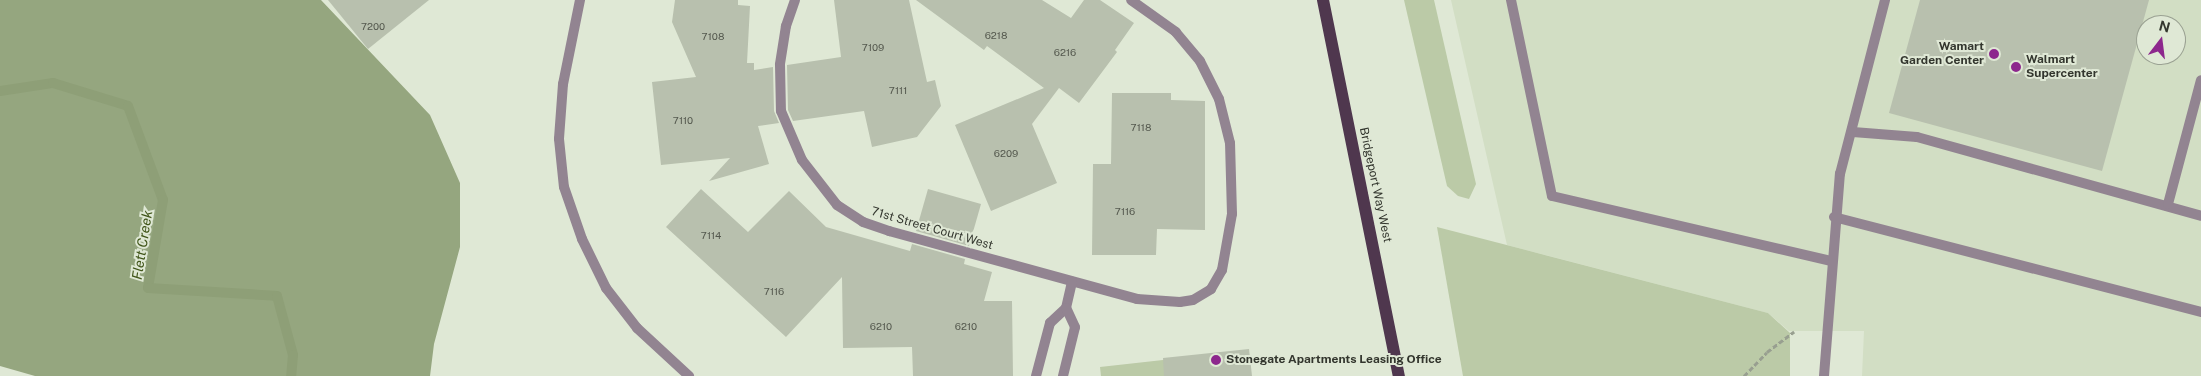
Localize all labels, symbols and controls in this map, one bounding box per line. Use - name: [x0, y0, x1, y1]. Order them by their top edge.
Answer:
- north arrow: [2136, 15, 2186, 65]
- text: N: [2157, 17, 2172, 36]
- house number: 7200: [361, 21, 385, 33]
- house number: 6218: [985, 30, 1007, 42]
- house number: 7108: [702, 31, 724, 43]
- place label: Wamart Garden Center: [1900, 40, 1984, 68]
- house number: 7109: [862, 42, 884, 54]
- house number: 6216: [1054, 47, 1076, 59]
- marker: Wamart Garden Center: [1988, 48, 2000, 60]
- place label: Walmart Supercenter: [2026, 53, 2098, 81]
- marker: Walmart Supercenter: [2010, 61, 2022, 73]
- house number: 7111: [889, 85, 907, 97]
- house number: 7110: [673, 115, 693, 127]
- house number: 7118: [1131, 122, 1151, 134]
- street label: Bridgeport Way West: [1356, 126, 1394, 244]
- house number: 6209: [994, 148, 1018, 160]
- street label: 71st Street Court West: [869, 205, 995, 253]
- house number: 7116: [1115, 206, 1135, 218]
- water label: Flett Creek: [128, 209, 156, 281]
- house number: 7114: [701, 230, 721, 242]
- house number: 7116: [764, 286, 784, 298]
- house number: 6210: [870, 321, 892, 333]
- house number: 6210: [955, 321, 977, 333]
- place label: Stonegate Apartments Leasing Office: [1226, 353, 1442, 367]
- marker: Stonegate Apartments Leasing Office: [1210, 354, 1222, 366]

